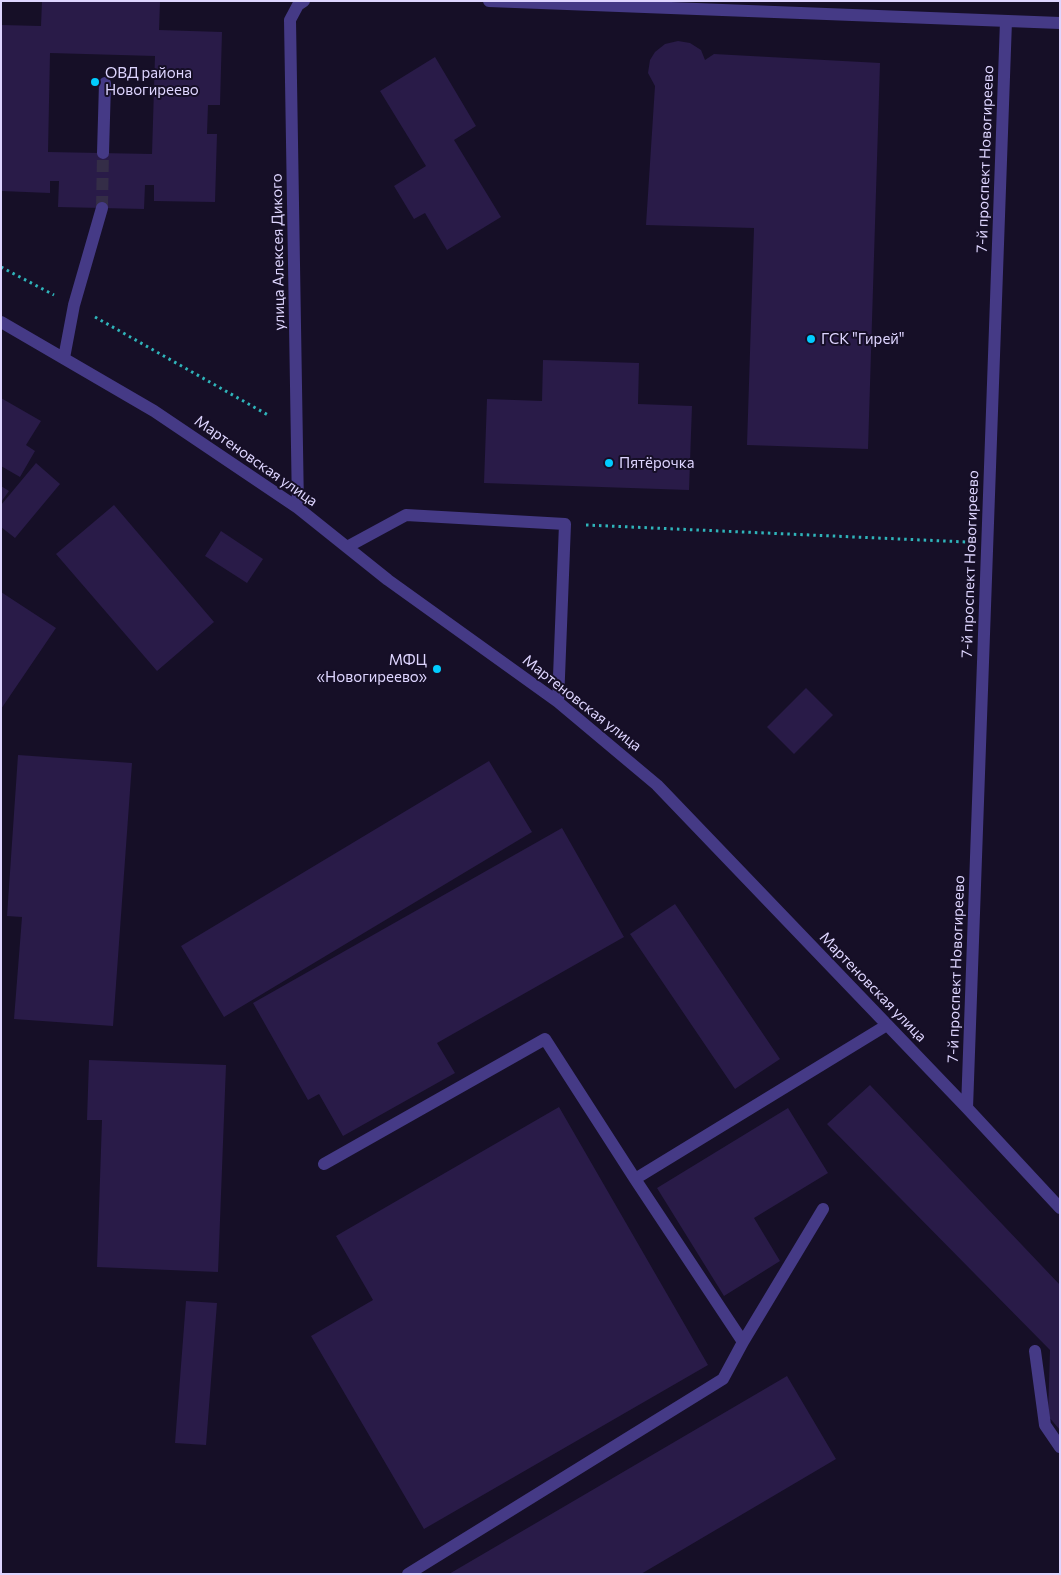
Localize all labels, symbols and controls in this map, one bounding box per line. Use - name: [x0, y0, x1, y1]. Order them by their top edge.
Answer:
- place label: ОВД района Новогиреево: [105, 64, 199, 99]
- street label: 7-й проспект Новогиреево: [973, 65, 997, 253]
- marker: ОВД района Новогиреево: [89, 76, 101, 88]
- street label: улица Алексея Дикого: [268, 173, 288, 331]
- place label: ГСК "Гирей": [821, 330, 904, 348]
- marker: ГСК "Гирей": [805, 333, 817, 345]
- street label: Мартеновская улица: [191, 412, 321, 510]
- place label: Пятёрочка: [619, 454, 694, 472]
- marker: Пятёрочка: [603, 457, 615, 469]
- street label: 7-й проспект Новогиреево: [958, 470, 982, 658]
- place label: МФЦ «Новогиреево»: [316, 651, 427, 686]
- street label: Мартеновская улица: [519, 651, 645, 755]
- marker: МФЦ «Новогиреево»: [431, 663, 443, 675]
- street label: 7-й проспект Новогиреево: [944, 875, 968, 1063]
- street label: Мартеновская улица: [816, 928, 930, 1046]

